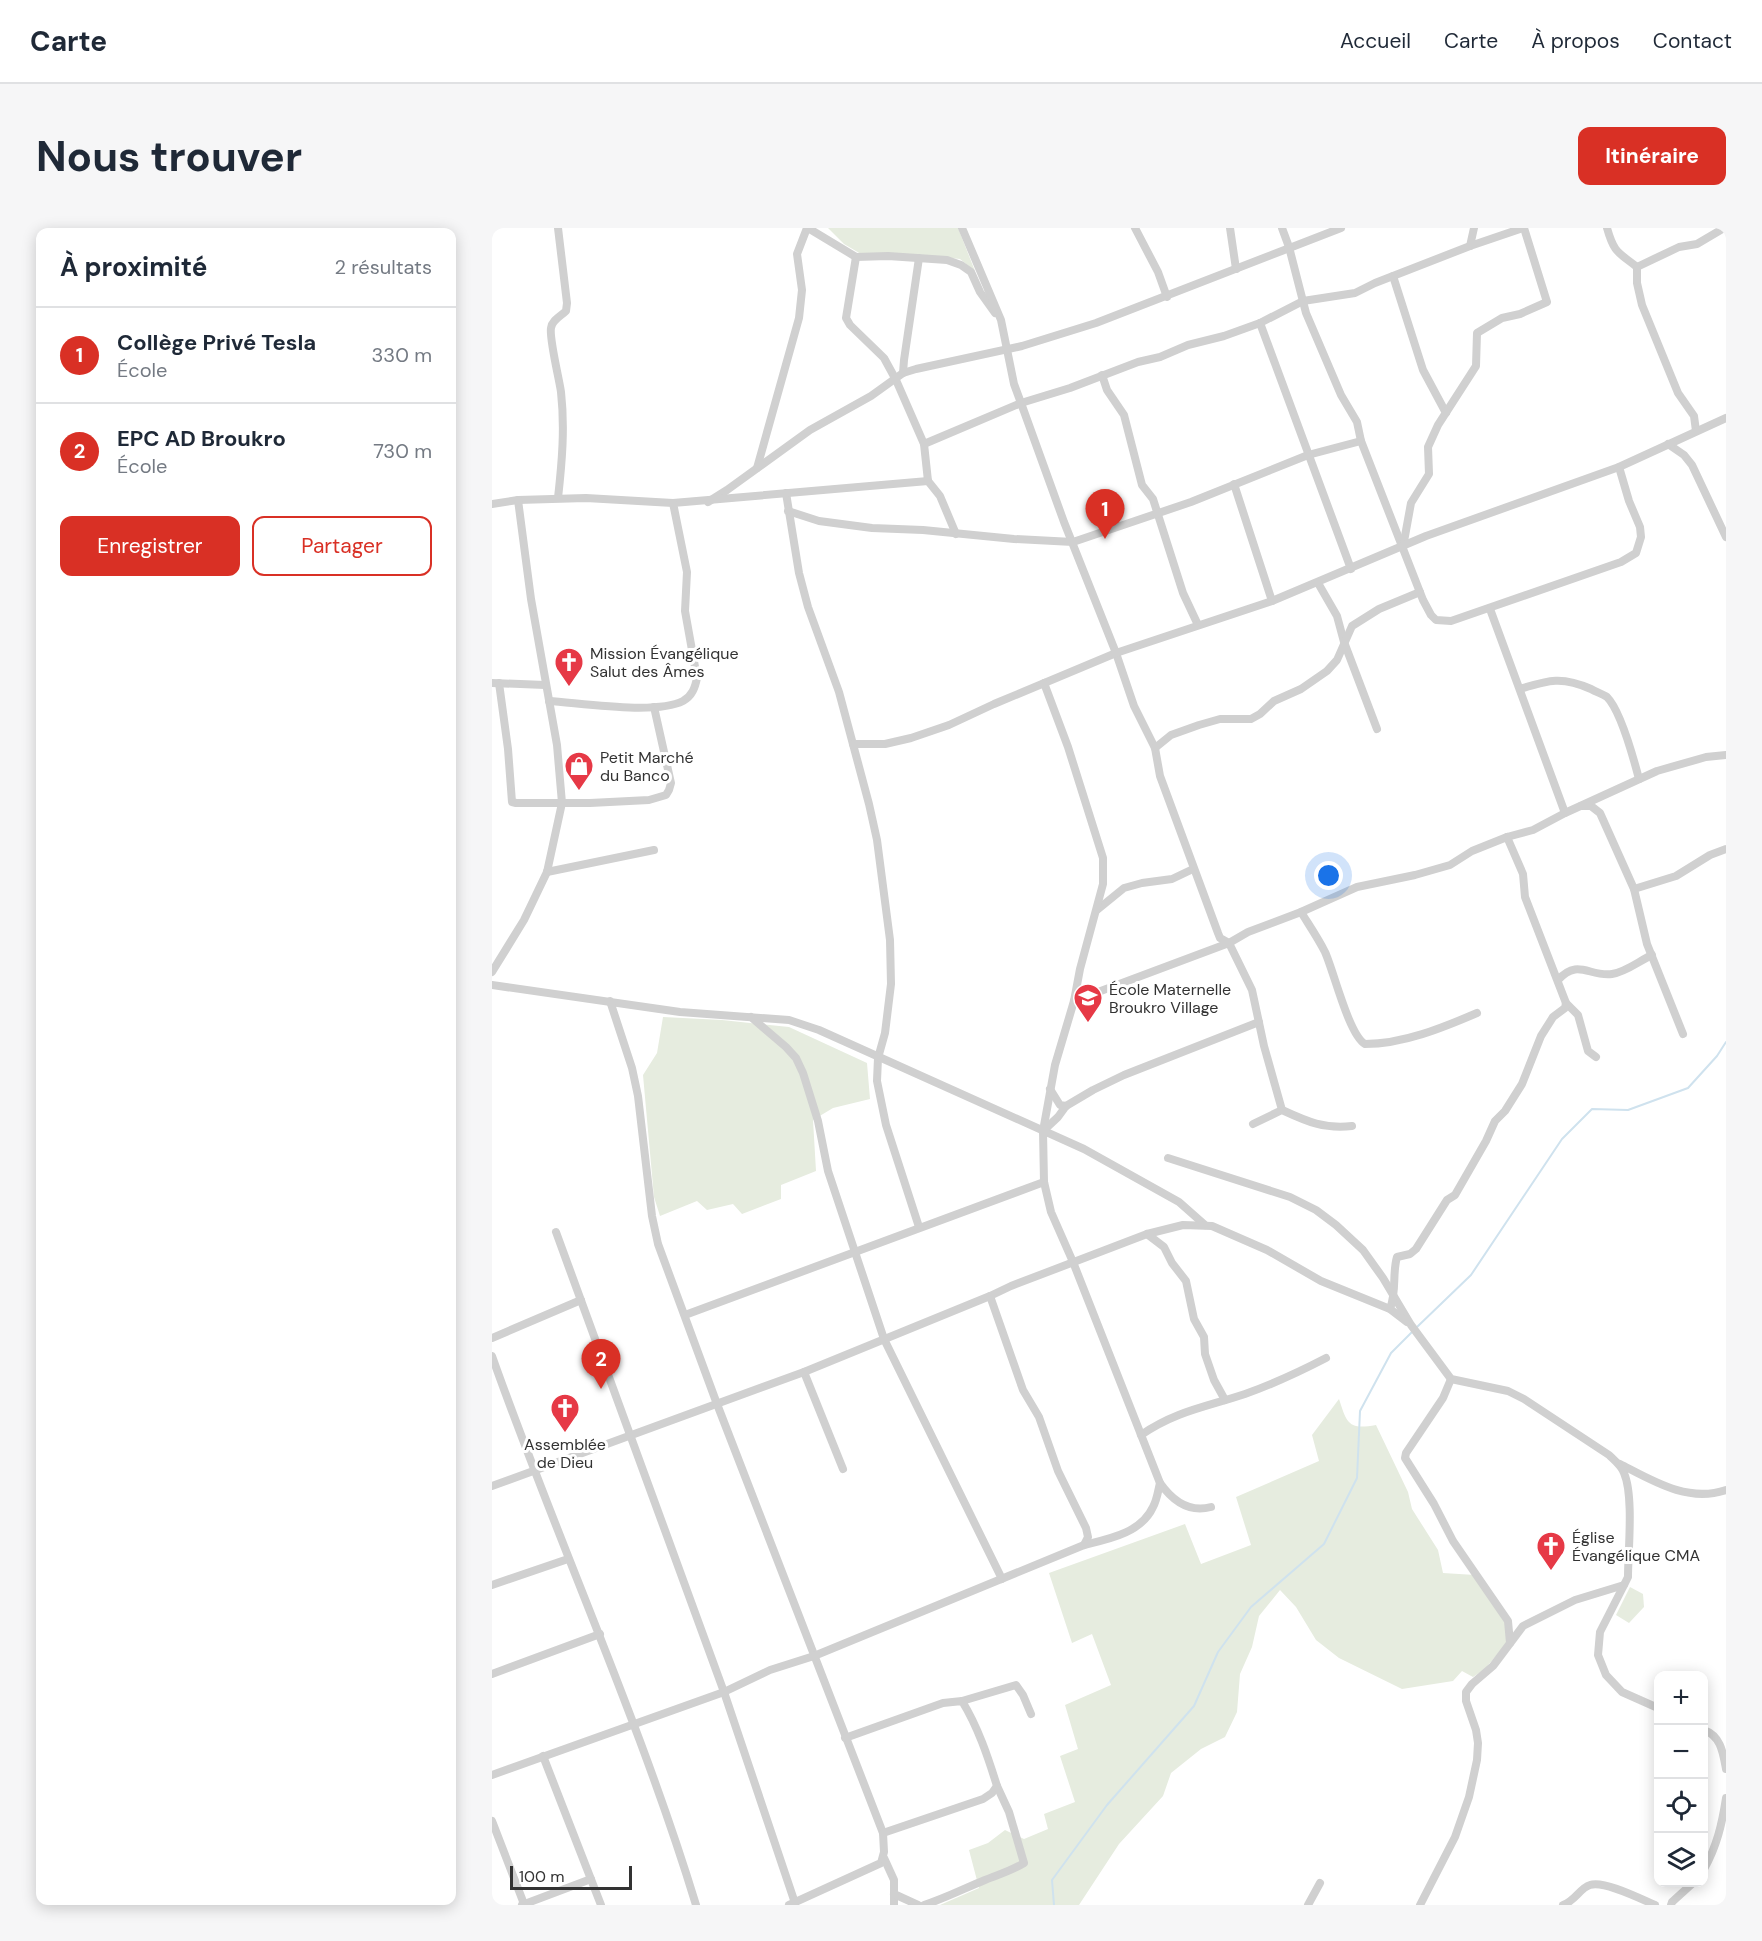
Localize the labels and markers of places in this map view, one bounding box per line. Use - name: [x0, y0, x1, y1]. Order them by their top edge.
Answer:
- pin: 1: [1086, 490, 1124, 539]
- place label: Mission Évangélique Salut des Âmes: [590, 643, 738, 682]
- church icon: Mission Évangélique Salut des Âmes: [553, 646, 585, 688]
- place label: Petit Marché du Banco: [600, 747, 694, 786]
- shop icon: Petit Marché du Banco: [563, 750, 595, 792]
- place label: École Maternelle Broukro Village: [1109, 979, 1231, 1018]
- school or university icon: École Maternelle Broukro Village: [1072, 982, 1104, 1024]
- pin: 2: [582, 1340, 620, 1389]
- church icon: Assemblée de Dieu: [549, 1392, 581, 1434]
- place label: Assemblée de Dieu: [524, 1434, 606, 1473]
- place label: Église Évangélique CMA: [1572, 1527, 1701, 1566]
- church icon: Église Évangélique CMA: [1535, 1530, 1567, 1572]

